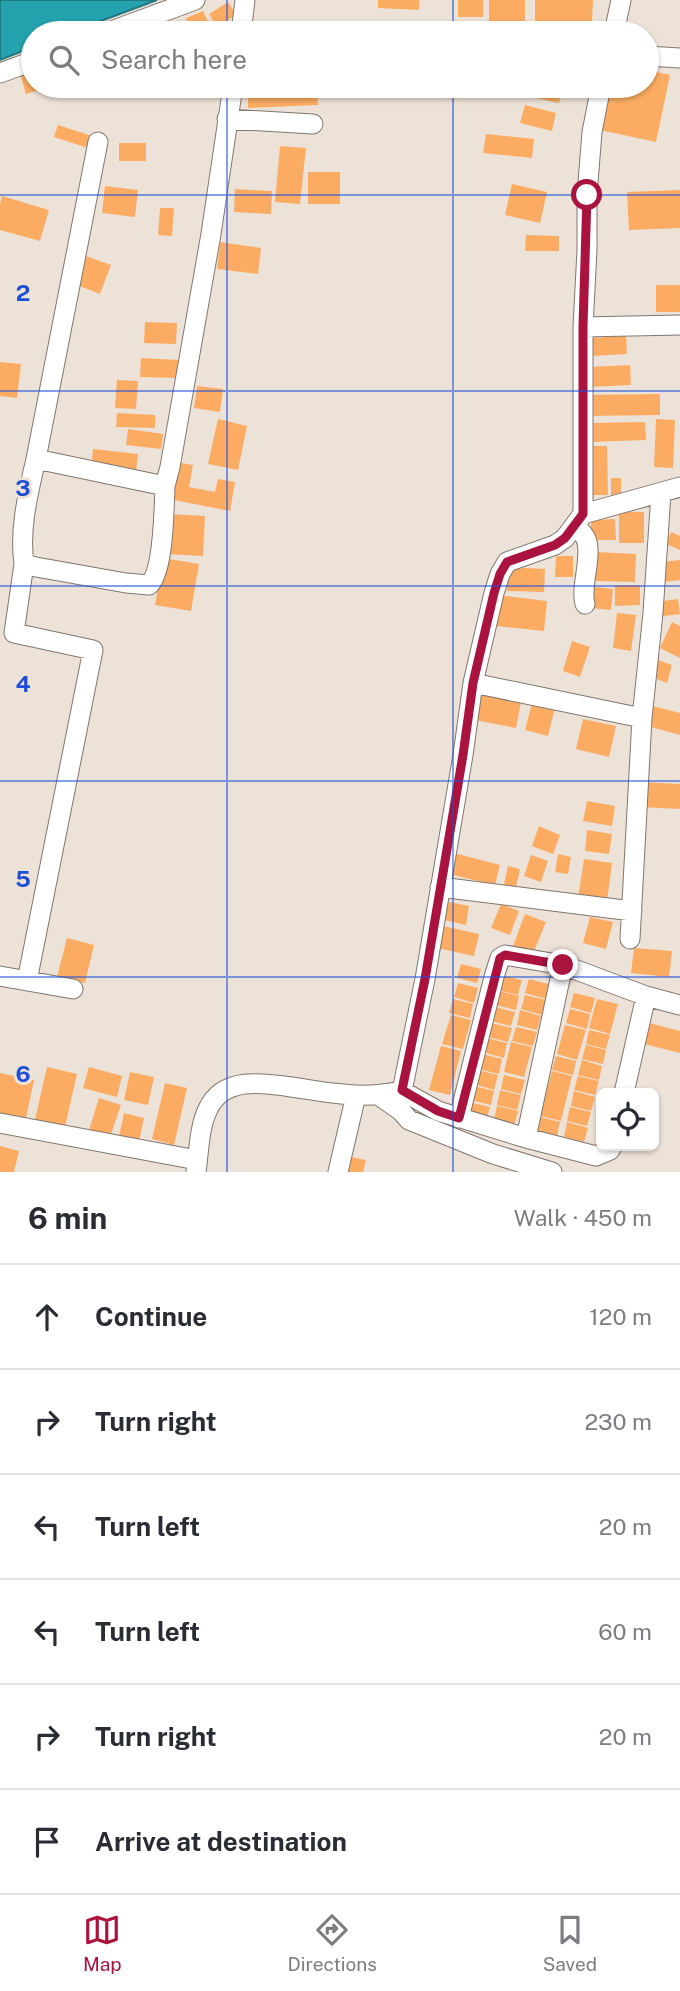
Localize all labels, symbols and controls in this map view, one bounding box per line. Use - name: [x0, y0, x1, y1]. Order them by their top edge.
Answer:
- search box: [21, 21, 659, 98]
- icon: search: [45, 41, 83, 79]
- text: Search here: [101, 44, 247, 75]
- route start: [571, 179, 602, 210]
- text: 2: [16, 279, 30, 306]
- text: 3: [15, 474, 31, 501]
- text: 4: [15, 670, 31, 697]
- text: 5: [15, 865, 31, 892]
- route end: [547, 949, 578, 980]
- text: 6: [15, 1060, 31, 1087]
- map controls: [596, 1088, 659, 1151]
- button: locate: [596, 1088, 659, 1151]
- text: 6 min: [28, 1200, 107, 1236]
- text: Walk · 450 m: [514, 1204, 652, 1231]
- icon: ahead: [28, 1298, 66, 1336]
- text: Continue: [95, 1301, 207, 1332]
- text: 120 m: [589, 1303, 652, 1330]
- icon: right: [28, 1403, 66, 1441]
- text: Turn right: [95, 1406, 217, 1437]
- text: 230 m: [584, 1408, 652, 1435]
- icon: left: [28, 1508, 66, 1546]
- text: Turn left: [95, 1511, 200, 1542]
- text: 20 m: [599, 1513, 652, 1540]
- icon: left: [28, 1613, 66, 1651]
- text: Turn left: [95, 1616, 200, 1647]
- text: 60 m: [598, 1618, 652, 1645]
- icon: right: [28, 1718, 66, 1756]
- text: Turn right: [95, 1721, 217, 1752]
- text: 20 m: [599, 1723, 652, 1750]
- icon: arrive: [28, 1823, 66, 1861]
- text: Arrive at destination: [95, 1826, 347, 1857]
- tab: Map: [83, 1911, 122, 1975]
- tab: Directions: [288, 1911, 377, 1975]
- tab: Saved: [543, 1911, 597, 1975]

